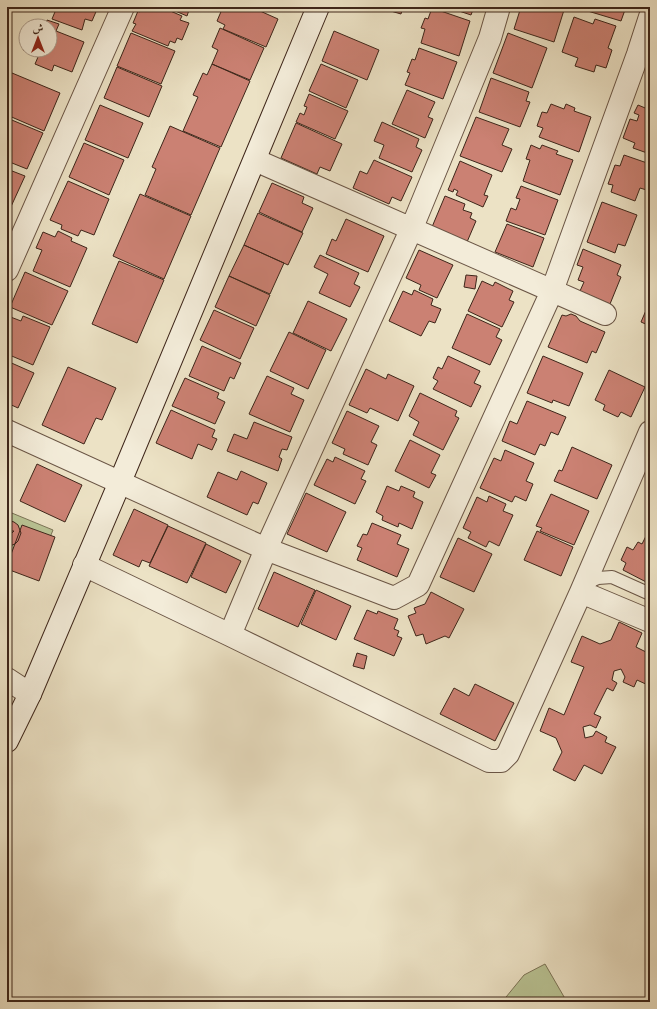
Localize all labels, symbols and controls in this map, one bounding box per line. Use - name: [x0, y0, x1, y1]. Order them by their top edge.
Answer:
- north arrow: [18, 18, 58, 58]
- text: ش: [33, 21, 44, 37]

